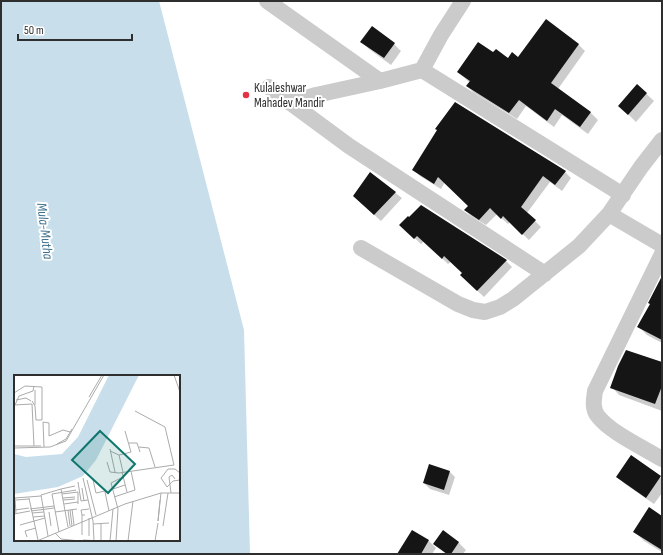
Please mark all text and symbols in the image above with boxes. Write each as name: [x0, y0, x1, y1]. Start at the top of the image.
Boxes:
scale bar: [18, 16, 132, 42]
text: 50 m: [24, 23, 44, 38]
place label: Kulaleshwar Mahadev Mandir: [254, 80, 325, 111]
marker: Kulaleshwar Mahadev Mandir: [241, 90, 251, 100]
water label: Mula-Mutha: [33, 202, 57, 261]
inset map: [14, 375, 180, 541]

